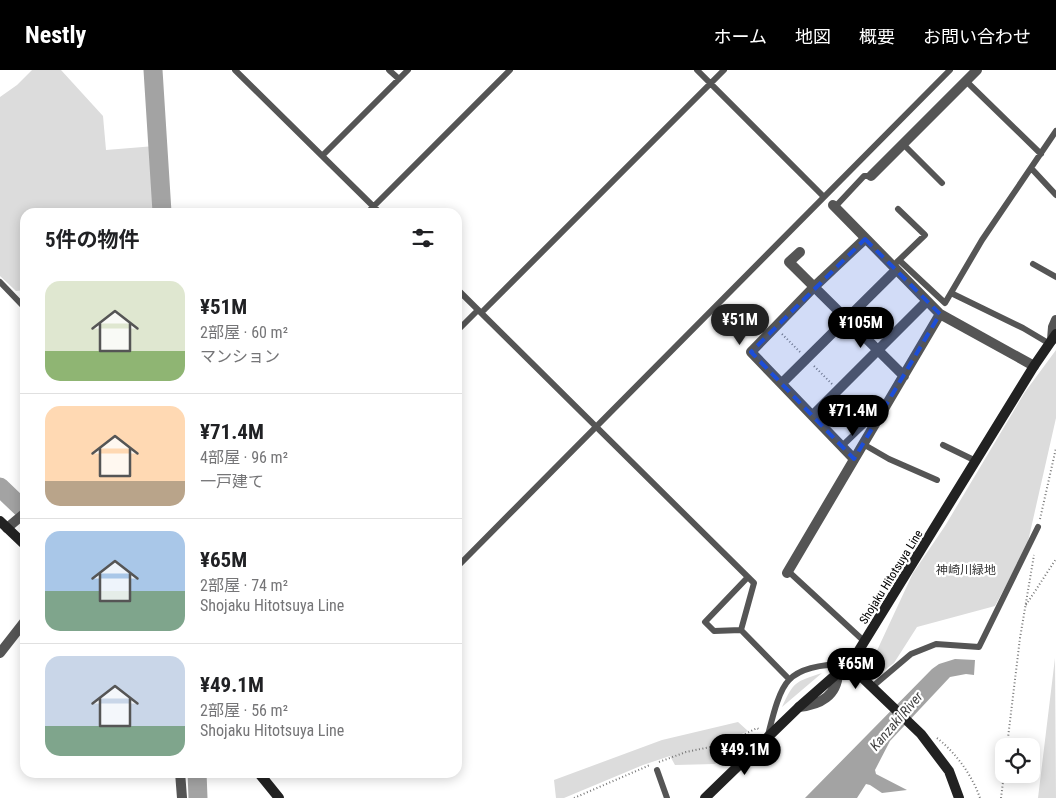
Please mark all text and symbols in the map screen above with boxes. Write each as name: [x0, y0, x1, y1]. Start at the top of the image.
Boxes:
text: Nestly: [25, 21, 86, 49]
text: ホーム: [714, 26, 767, 47]
text: 地図: [795, 26, 831, 47]
text: 概要: [859, 26, 895, 47]
text: お問い合わせ: [923, 26, 1031, 47]
icon: filters: [409, 224, 437, 252]
text: 5件の物件: [45, 228, 140, 252]
text: ¥51M: [200, 295, 247, 319]
icon: home: [85, 301, 145, 361]
pin: ¥51M: [710, 304, 770, 346]
pin: ¥105M: [826, 306, 896, 349]
text: ¥51M: [722, 310, 758, 329]
text: ¥105M: [839, 313, 883, 332]
text: 2部屋 · 60 m²: [200, 323, 288, 342]
text: マンション: [200, 347, 280, 366]
pin: ¥71.4M: [812, 394, 894, 437]
text: ¥71.4M: [829, 401, 877, 420]
text: ¥71.4M: [200, 420, 264, 444]
icon: home: [85, 426, 145, 486]
text: 4部屋 · 96 m²: [200, 448, 288, 467]
text: 一戸建て: [200, 472, 264, 491]
street label: Shojaku Hitotsuya Line: [856, 527, 926, 627]
text: ¥65M: [200, 548, 247, 572]
icon: home: [85, 551, 145, 611]
park label: 神崎川緑地: [936, 563, 996, 577]
text: 2部屋 · 74 m²: [200, 576, 288, 595]
text: Shojaku Hitotsuya Line: [200, 596, 344, 615]
pin: ¥65M: [826, 648, 886, 690]
text: ¥65M: [838, 654, 874, 673]
text: ¥49.1M: [200, 673, 264, 697]
icon: home: [85, 676, 145, 736]
water label: Kanzaki River: [866, 688, 926, 753]
text: 2部屋 · 56 m²: [200, 701, 288, 720]
text: Shojaku Hitotsuya Line: [200, 721, 344, 740]
pin: ¥49.1M: [704, 734, 786, 776]
map controls: [995, 738, 1040, 783]
button: locate: [995, 738, 1040, 783]
text: ¥49.1M: [721, 740, 769, 759]

